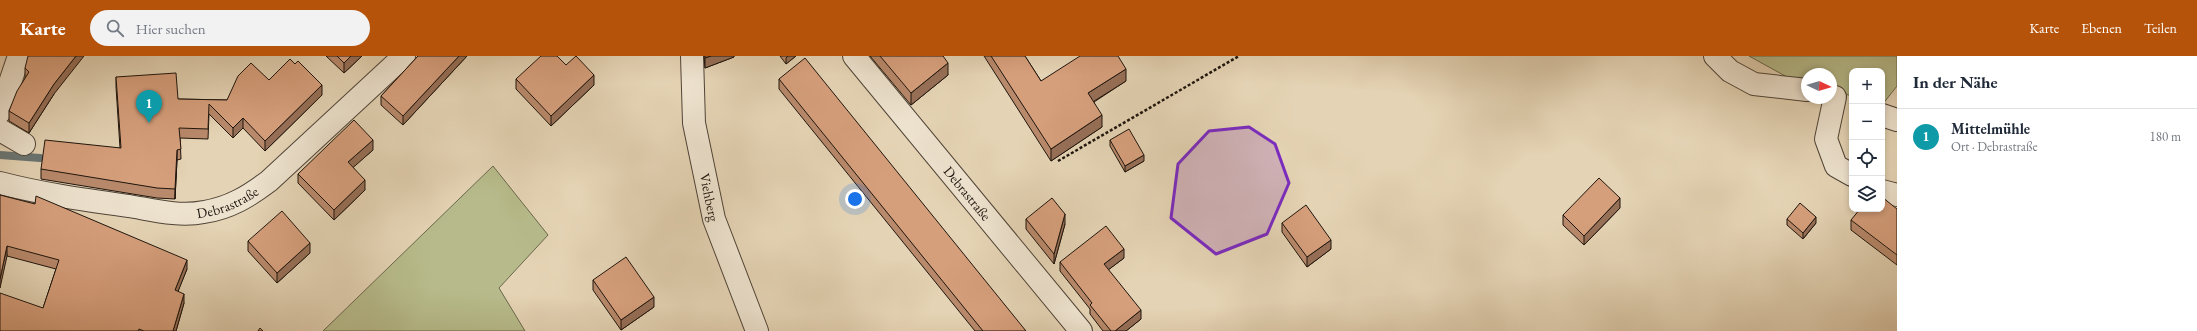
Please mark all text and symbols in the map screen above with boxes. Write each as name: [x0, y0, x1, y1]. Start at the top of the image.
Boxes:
search box: [90, 10, 370, 46]
text: Karte: [20, 16, 66, 41]
icon: search: [104, 17, 126, 39]
text: Hier suchen: [136, 19, 206, 38]
text: Karte: [2030, 19, 2059, 37]
text: Ebenen: [2081, 19, 2122, 37]
text: Teilen: [2144, 19, 2177, 37]
north arrow: [1801, 68, 1837, 104]
map controls: [1849, 68, 1885, 212]
button: +: [1849, 68, 1885, 104]
text: In der Nähe: [1913, 71, 1998, 93]
pin: 1: [136, 90, 162, 123]
button: −: [1849, 104, 1885, 140]
text: Mittelmühle: [1951, 119, 2030, 138]
text: 1: [1923, 128, 1929, 145]
text: 180 m: [2150, 128, 2181, 145]
text: Ort · Debrastraße: [1951, 138, 2038, 155]
button: locate: [1849, 140, 1885, 176]
street label: Debrastraße: [940, 162, 995, 225]
street label: Viehberg: [696, 172, 723, 224]
button: layers: [1849, 176, 1885, 212]
street label: Debrastraße: [195, 182, 262, 222]
your location: [845, 189, 865, 209]

